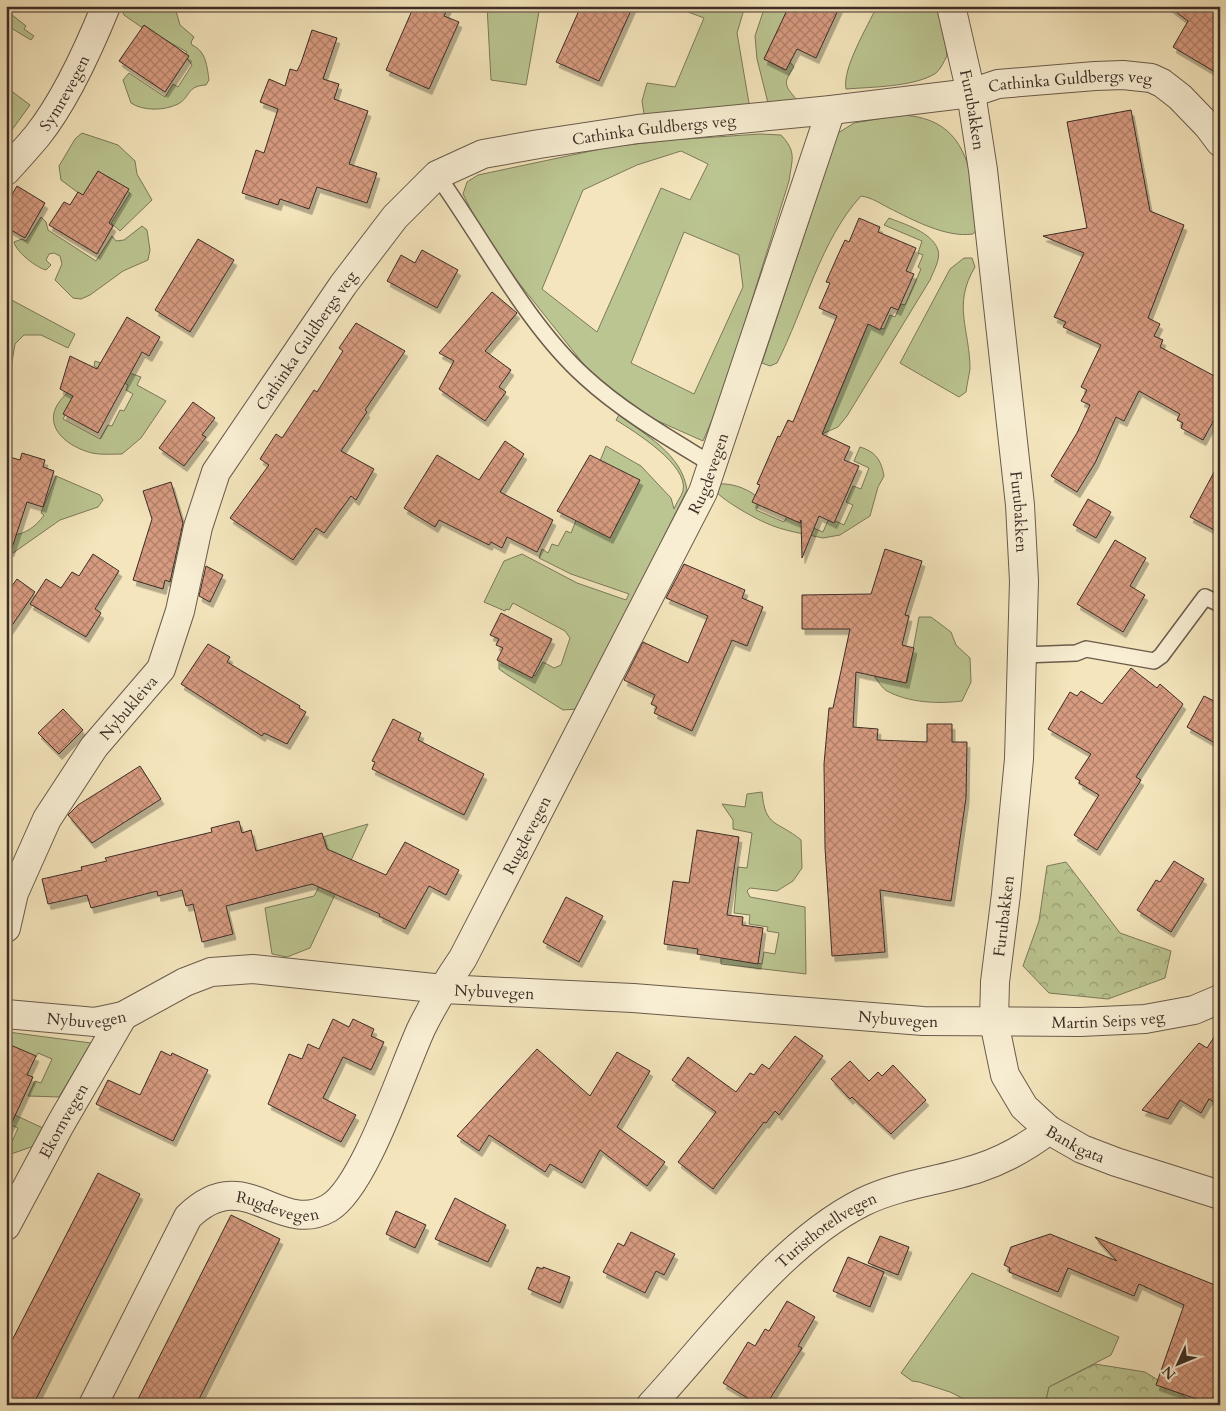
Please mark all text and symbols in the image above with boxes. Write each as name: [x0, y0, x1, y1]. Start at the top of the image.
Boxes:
street label: Symrevegen: [35, 52, 95, 136]
street label: Cathinka Guldbergs veg: [985, 65, 1154, 99]
street label: Furubakken: [954, 67, 990, 152]
street label: Cathinka Guldbergs veg: [571, 109, 737, 151]
street label: Cathinka Guldbergs veg: [251, 266, 362, 415]
street label: Rugdevegen: [683, 430, 734, 518]
street label: Furubakken: [1004, 470, 1032, 553]
street label: Nybukleiva: [95, 671, 163, 745]
street label: Rugdevegen: [498, 792, 557, 878]
street label: Furubakken: [988, 874, 1020, 958]
street label: Nybuvegen: [454, 980, 535, 1005]
street label: Nybuvegen: [46, 1006, 129, 1034]
street label: Nybuvegen: [857, 1006, 938, 1033]
street label: Martin Seips veg: [1052, 1006, 1167, 1034]
street label: Ekornvegen: [34, 1079, 94, 1162]
street label: Bankgata: [1042, 1120, 1108, 1169]
street label: Rugdevegen: [234, 1186, 321, 1227]
street label: Turisthotellvegen: [771, 1187, 880, 1274]
north arrow: [1154, 1338, 1204, 1388]
text: N: [1158, 1362, 1180, 1384]

